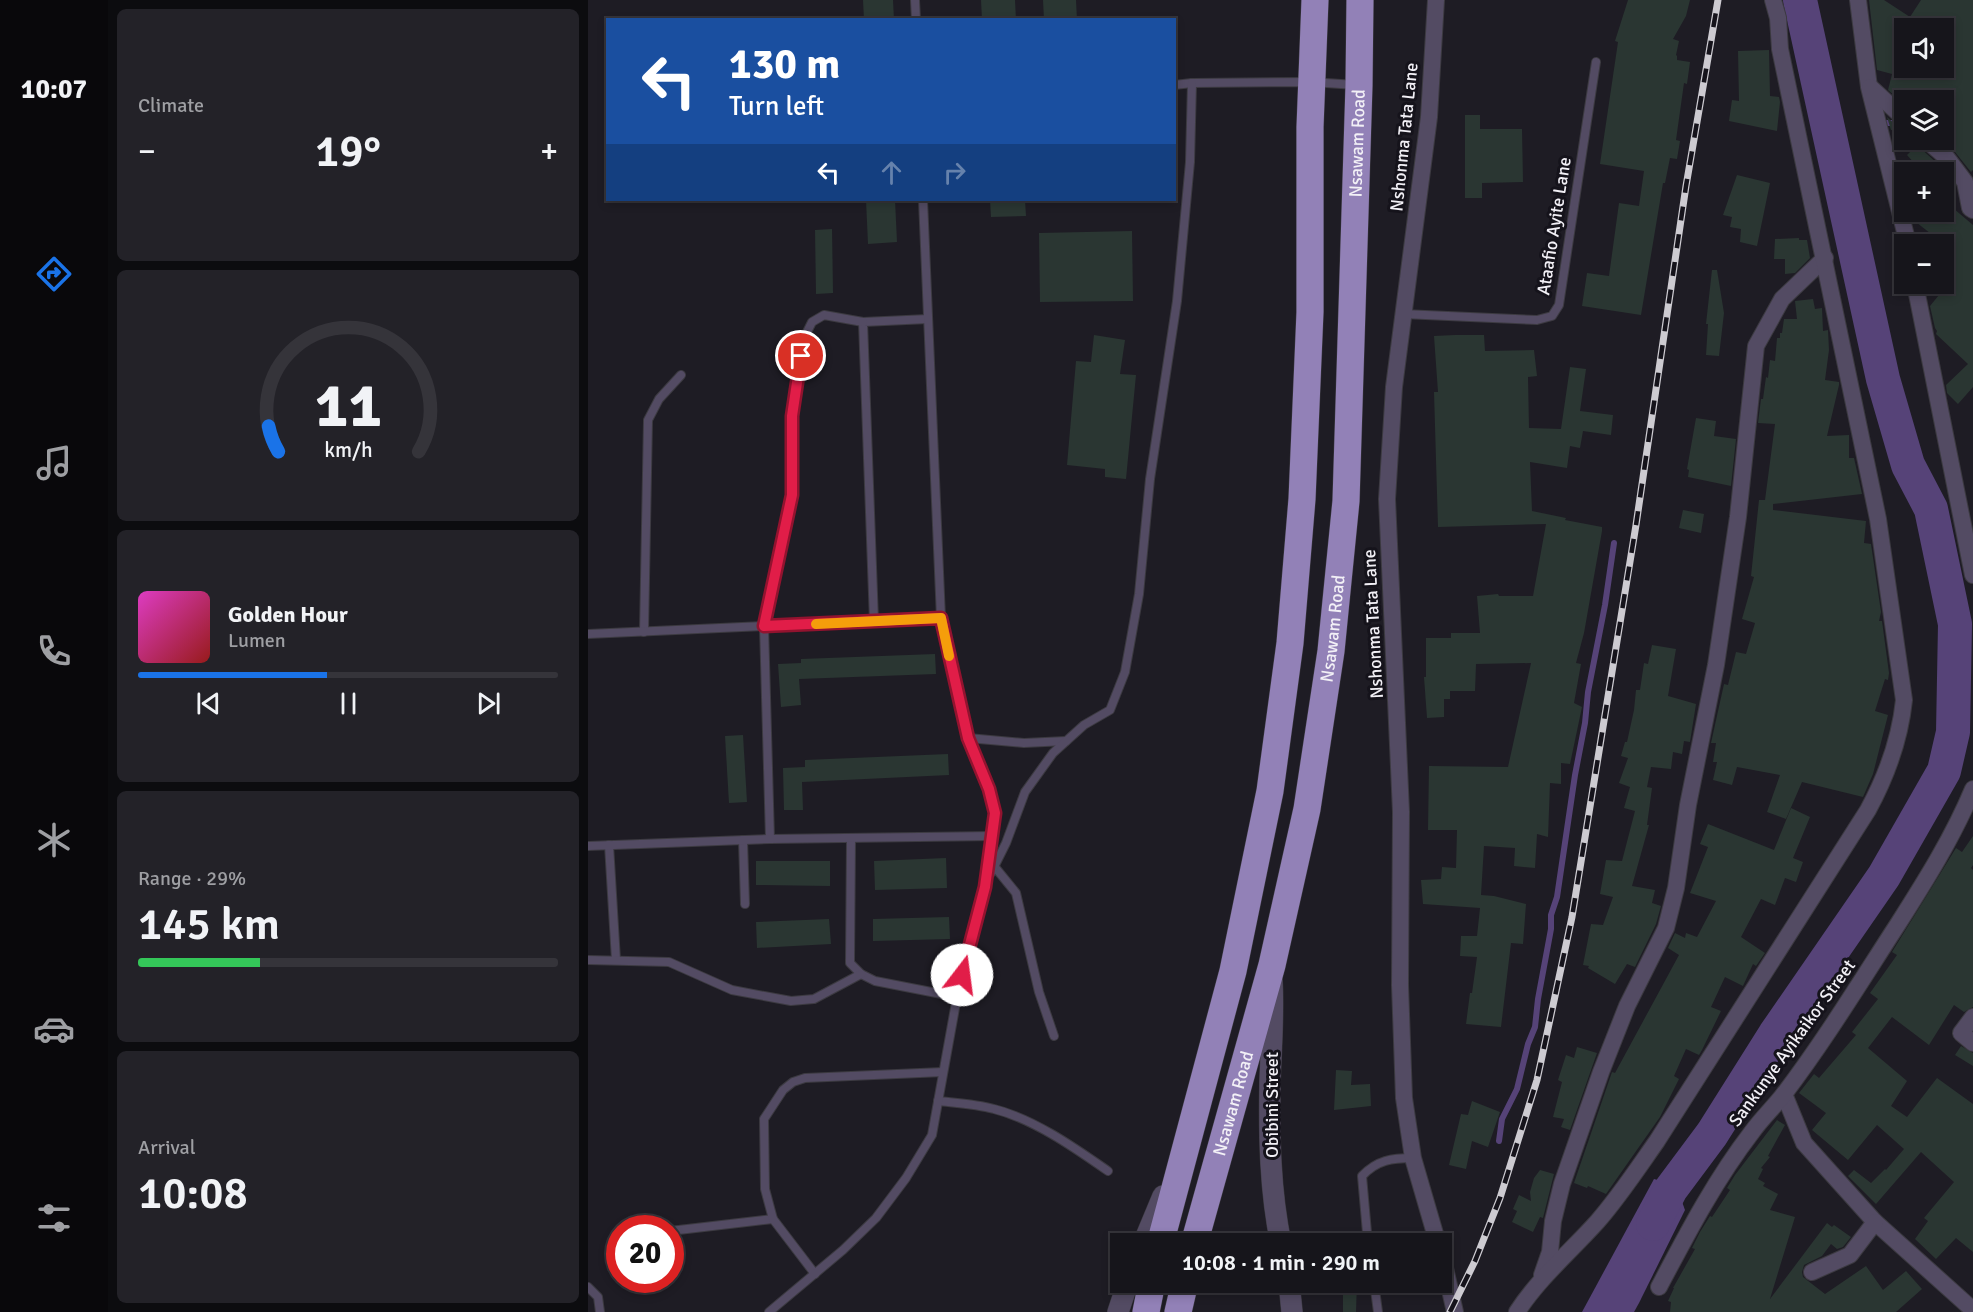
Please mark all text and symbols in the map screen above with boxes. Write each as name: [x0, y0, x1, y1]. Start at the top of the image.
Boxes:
map controls: [1894, 18, 1954, 294]
button: sound: [1894, 18, 1954, 78]
text: 130 m: [729, 39, 840, 90]
icon: left: [630, 42, 708, 120]
street label: Nshonma Tata Lane: [1385, 61, 1423, 213]
text: 10:07: [21, 73, 87, 106]
street label: Nsawam Road: [1344, 89, 1370, 198]
text: Turn left: [729, 90, 824, 123]
button: layers: [1894, 90, 1954, 150]
text: Climate: [138, 93, 204, 118]
text: 19°: [315, 124, 381, 179]
text: −: [138, 131, 156, 172]
text: +: [540, 131, 558, 172]
street label: Ataafio Ayite Lane: [1532, 155, 1576, 297]
icon: left: [812, 156, 845, 189]
icon: ahead: [875, 156, 908, 189]
icon: right: [938, 156, 971, 189]
button: +: [1894, 162, 1954, 222]
button: −: [1894, 234, 1954, 294]
icon: directions: [33, 253, 75, 295]
pin: [775, 330, 826, 381]
icon: arrive: [784, 339, 817, 372]
text: 11: [314, 368, 382, 445]
text: km/h: [324, 438, 372, 464]
icon: music: [33, 442, 75, 484]
street label: Nshonma Tata Lane: [1358, 549, 1388, 699]
street label: Nsawam Road: [1315, 574, 1350, 684]
text: Golden Hour: [228, 601, 348, 628]
text: Lumen: [228, 628, 286, 653]
icon: phone: [33, 630, 75, 672]
icon: previous: [192, 687, 225, 720]
icon: pause: [332, 687, 365, 720]
icon: next: [472, 687, 505, 720]
icon: climate: [33, 819, 75, 861]
text: Range · 29%: [138, 866, 246, 891]
text: 145 km: [138, 897, 280, 952]
position arrow: [930, 943, 994, 1007]
street label: Sankunye Ayikaikor Street: [1724, 955, 1860, 1131]
icon: car: [33, 1008, 75, 1050]
street label: Nsawam Road: [1208, 1048, 1258, 1158]
street label: Obibini Street: [1261, 1052, 1283, 1158]
text: Arrival: [138, 1135, 196, 1160]
text: 10:08: [138, 1166, 248, 1221]
icon: filters: [33, 1197, 75, 1239]
speed limit sign: 20: [606, 1215, 684, 1293]
text: 10:08 · 1 min · 290 m: [1182, 1249, 1380, 1276]

